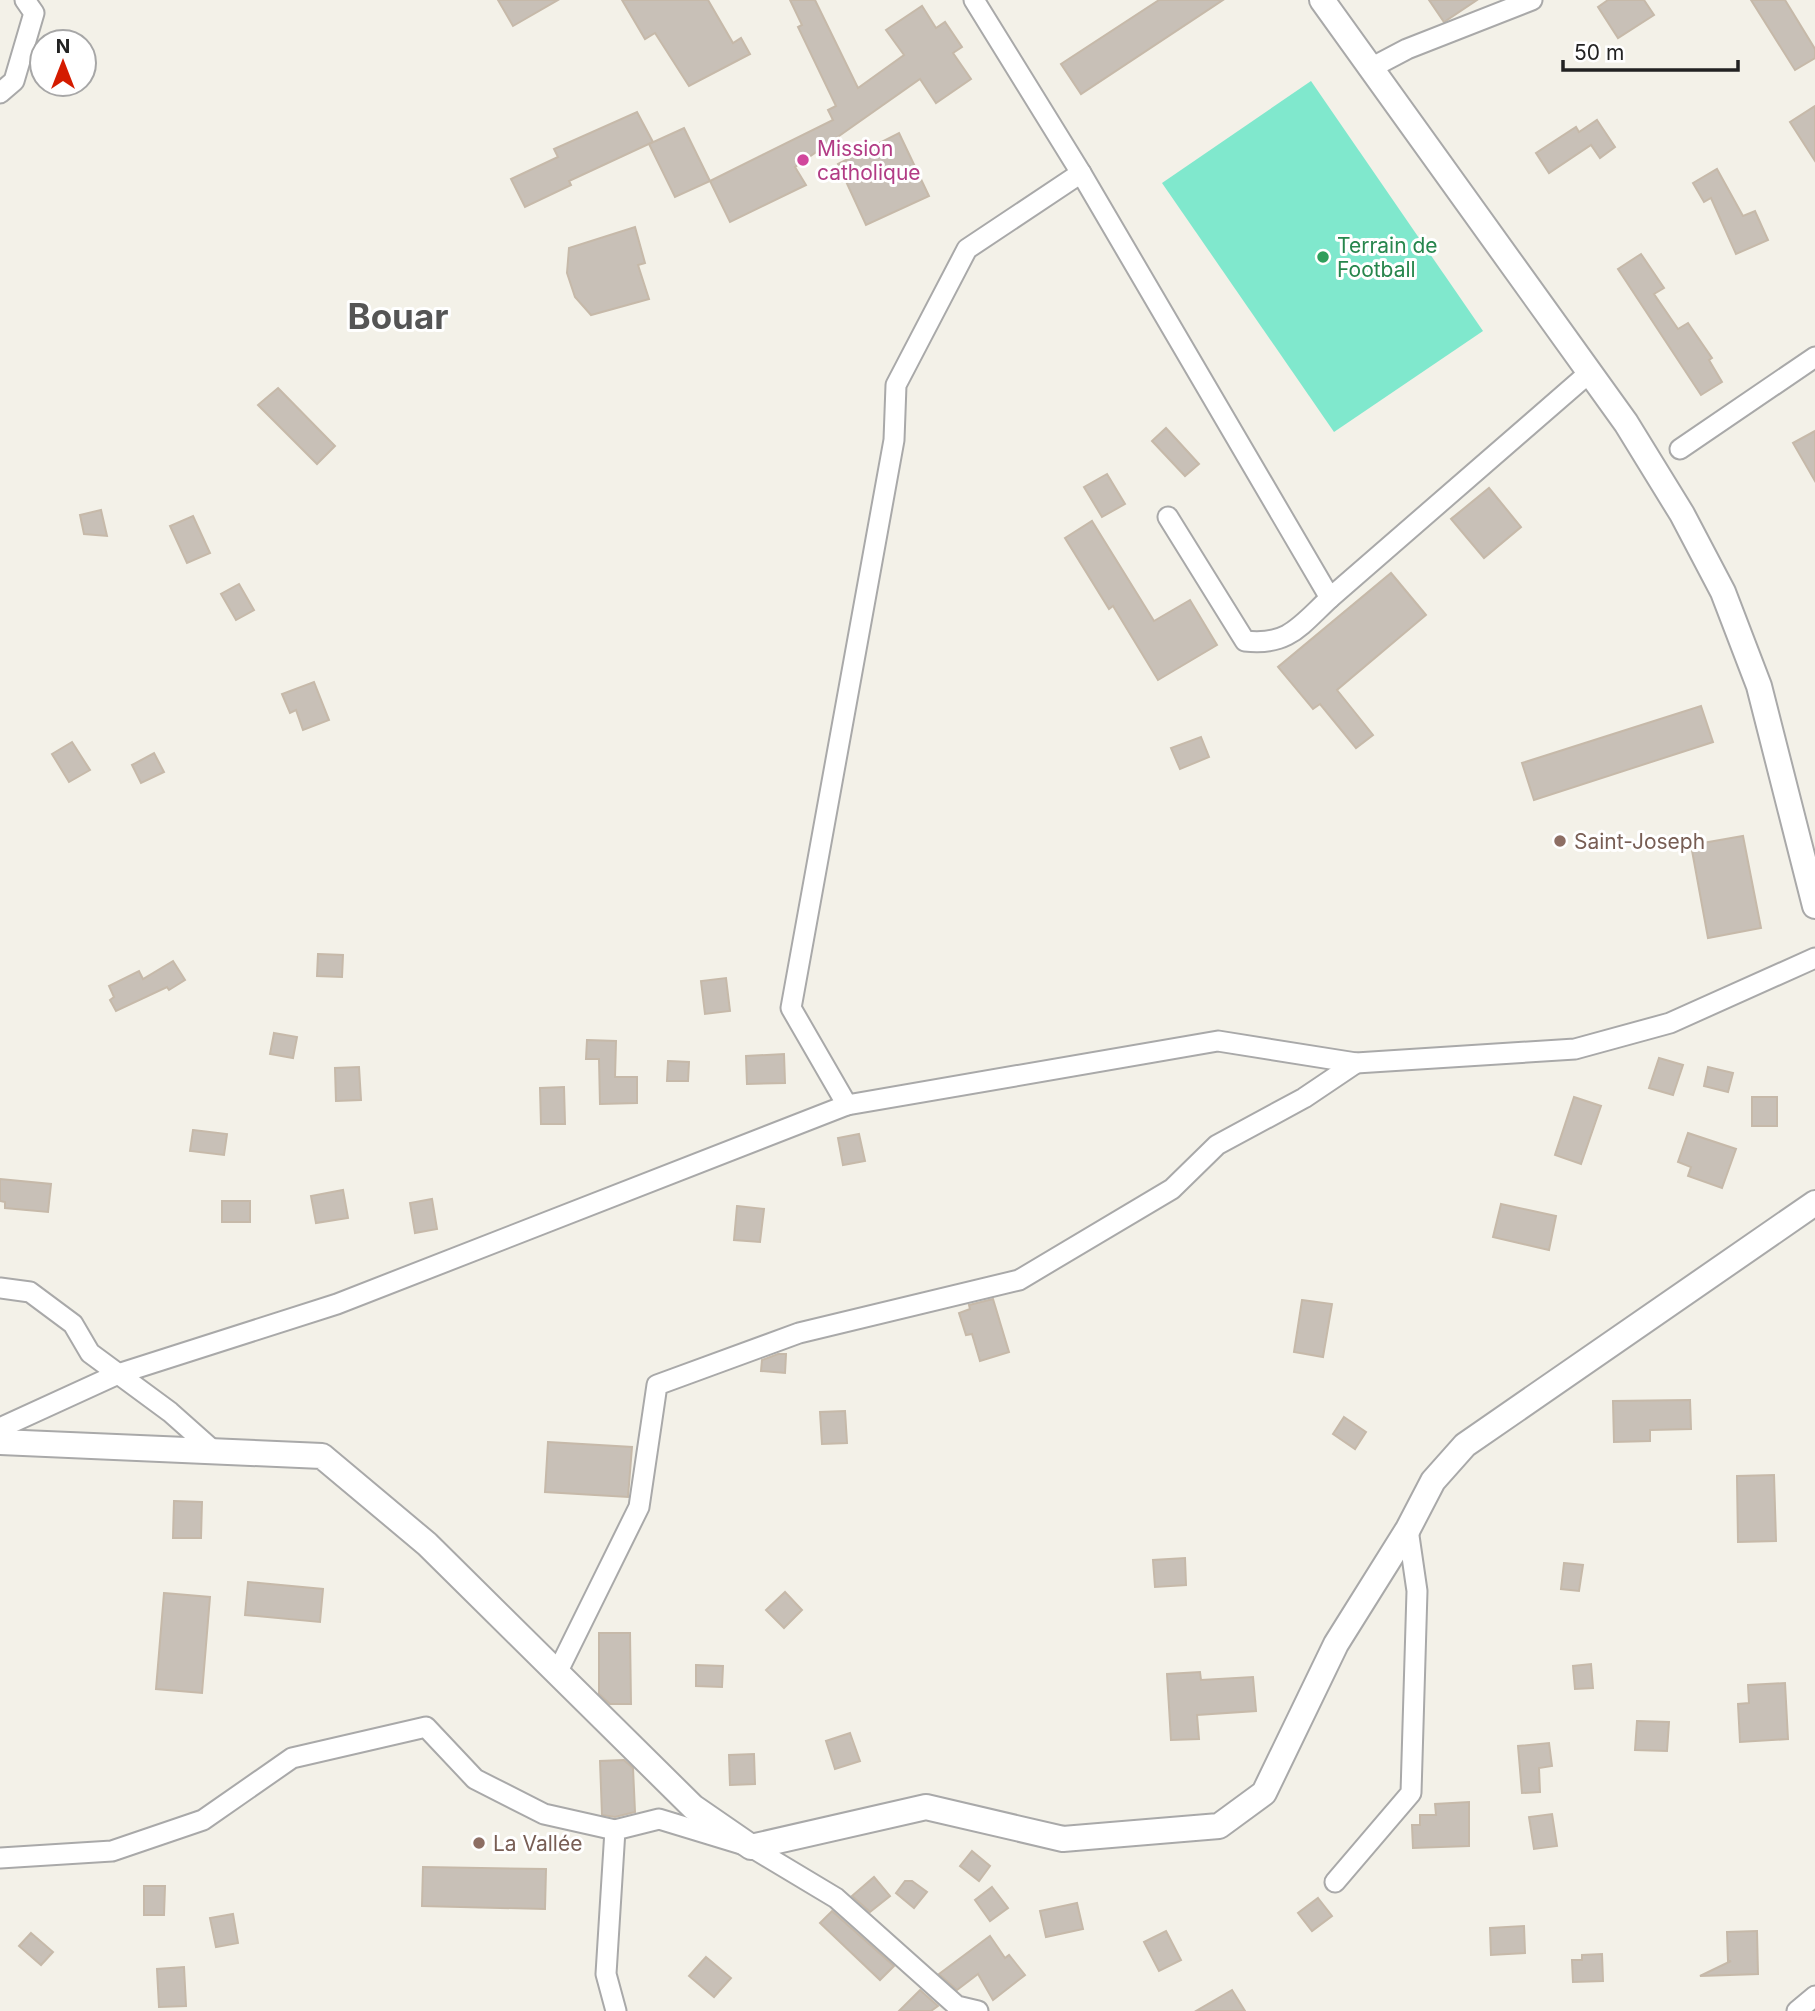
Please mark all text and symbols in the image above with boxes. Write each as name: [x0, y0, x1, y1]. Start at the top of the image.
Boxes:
north arrow: [28, 28, 98, 98]
scale bar: [1563, 28, 1738, 72]
text: N: [56, 35, 70, 58]
text: 50 m: [1574, 40, 1624, 65]
place label: Mission catholique: [817, 136, 921, 185]
marker: Mission catholique: [795, 152, 811, 168]
place label: Terrain de Football: [1337, 233, 1438, 282]
marker: Terrain de Football: [1315, 249, 1331, 265]
district label: Bouar: [348, 295, 448, 337]
place label: Saint-Joseph: [1574, 829, 1705, 854]
marker: Saint-Joseph: [1552, 833, 1568, 849]
place label: La Vallée: [493, 1831, 582, 1856]
marker: La Vallée: [471, 1835, 487, 1851]

